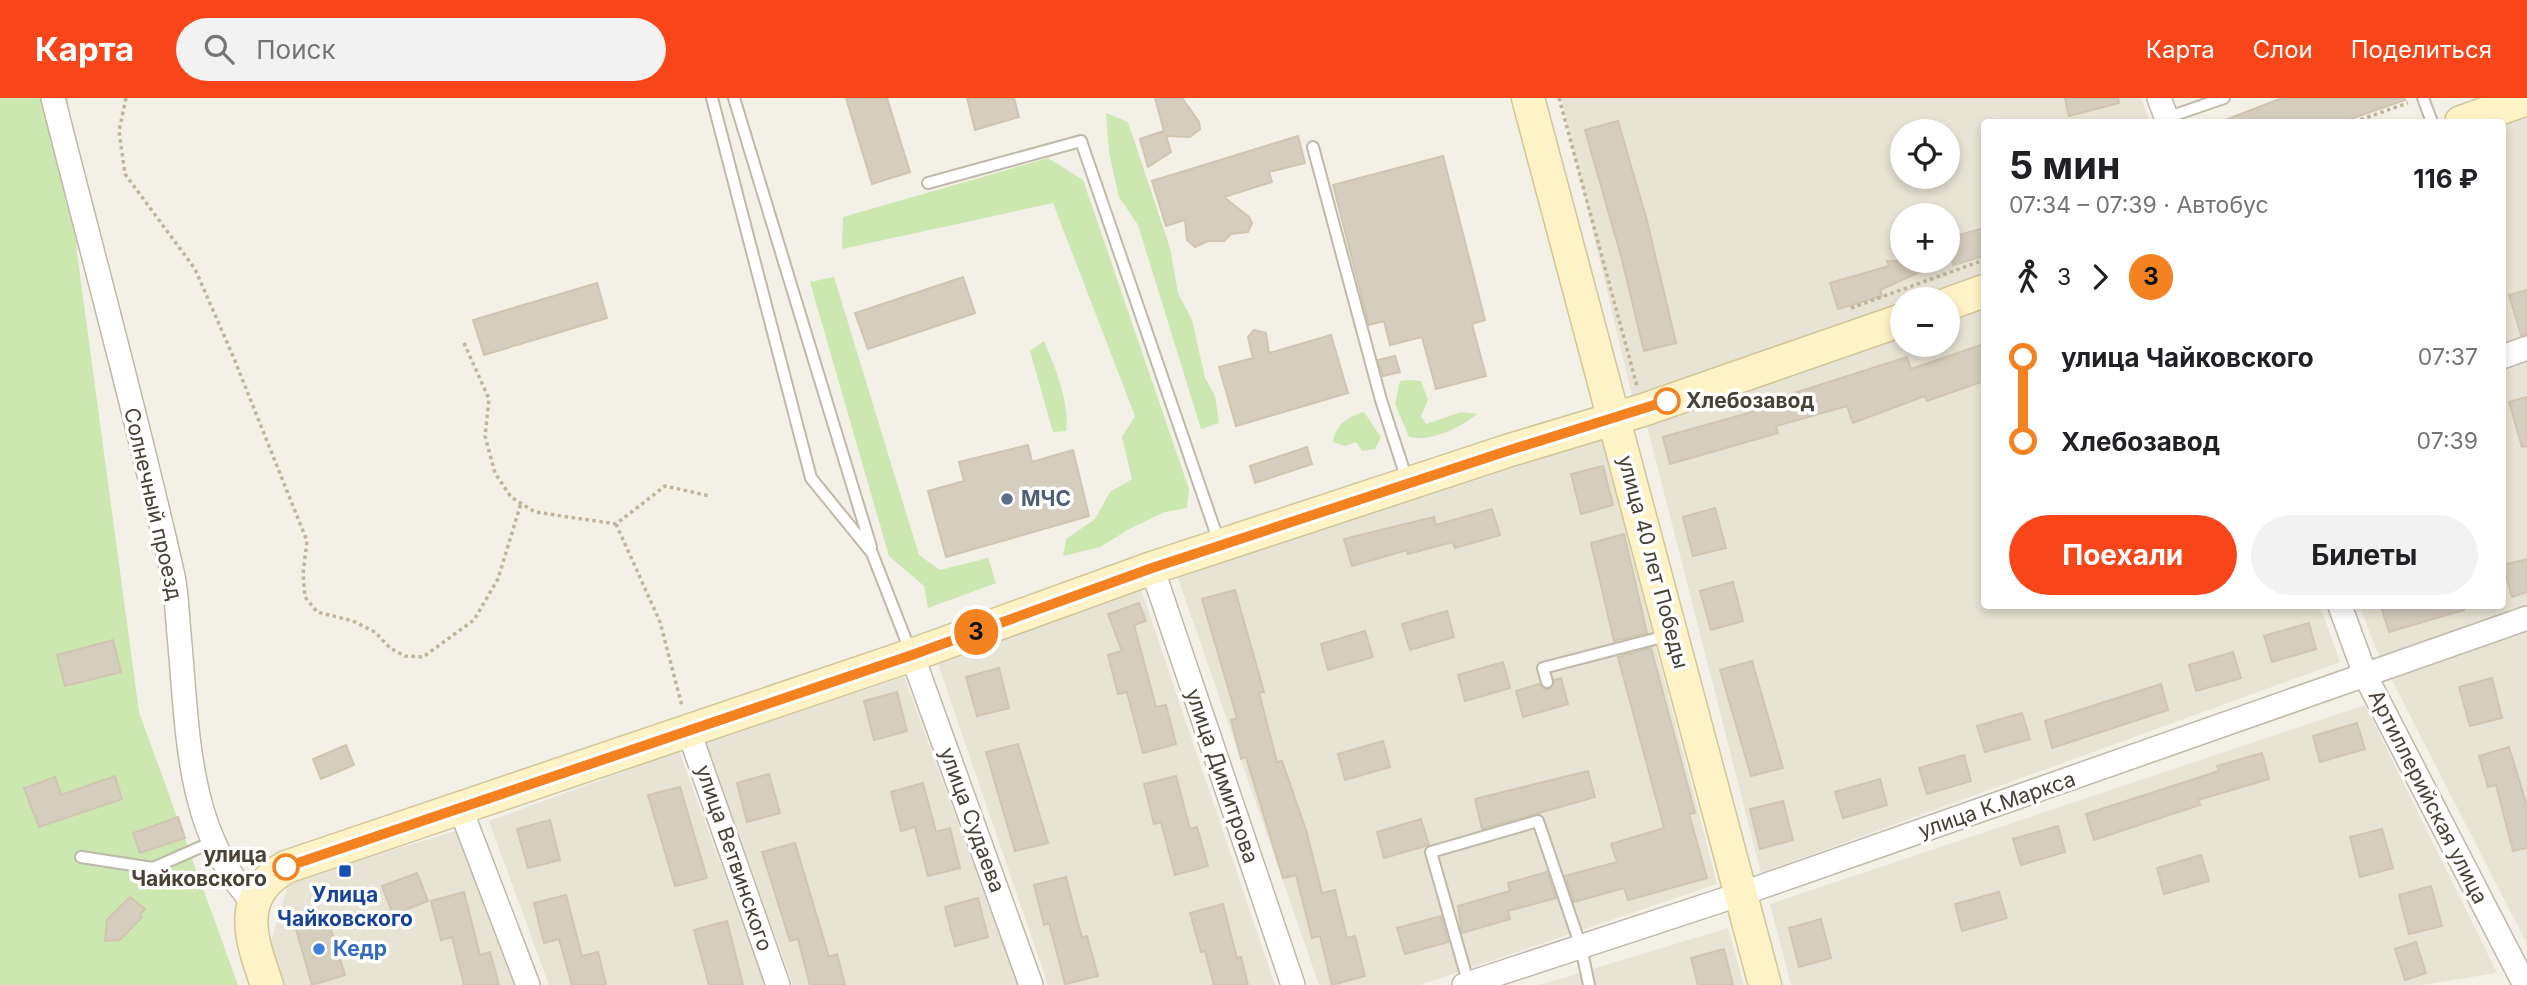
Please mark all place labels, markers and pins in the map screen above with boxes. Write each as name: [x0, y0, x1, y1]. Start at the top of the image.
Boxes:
marker: Хлебозавод: [1654, 388, 1680, 414]
place label: Хлебозавод: [1686, 388, 1815, 413]
place label: МЧС: [1021, 486, 1071, 511]
marker: МЧС: [999, 491, 1015, 507]
place label: улица Чайковского: [131, 842, 267, 891]
marker: улица Чайковского: [273, 854, 299, 880]
marker: Улица Чайковского: [337, 863, 353, 879]
place label: Улица Чайковского: [277, 882, 413, 931]
place label: Кедр: [333, 936, 387, 961]
marker: Кедр: [311, 941, 327, 957]

